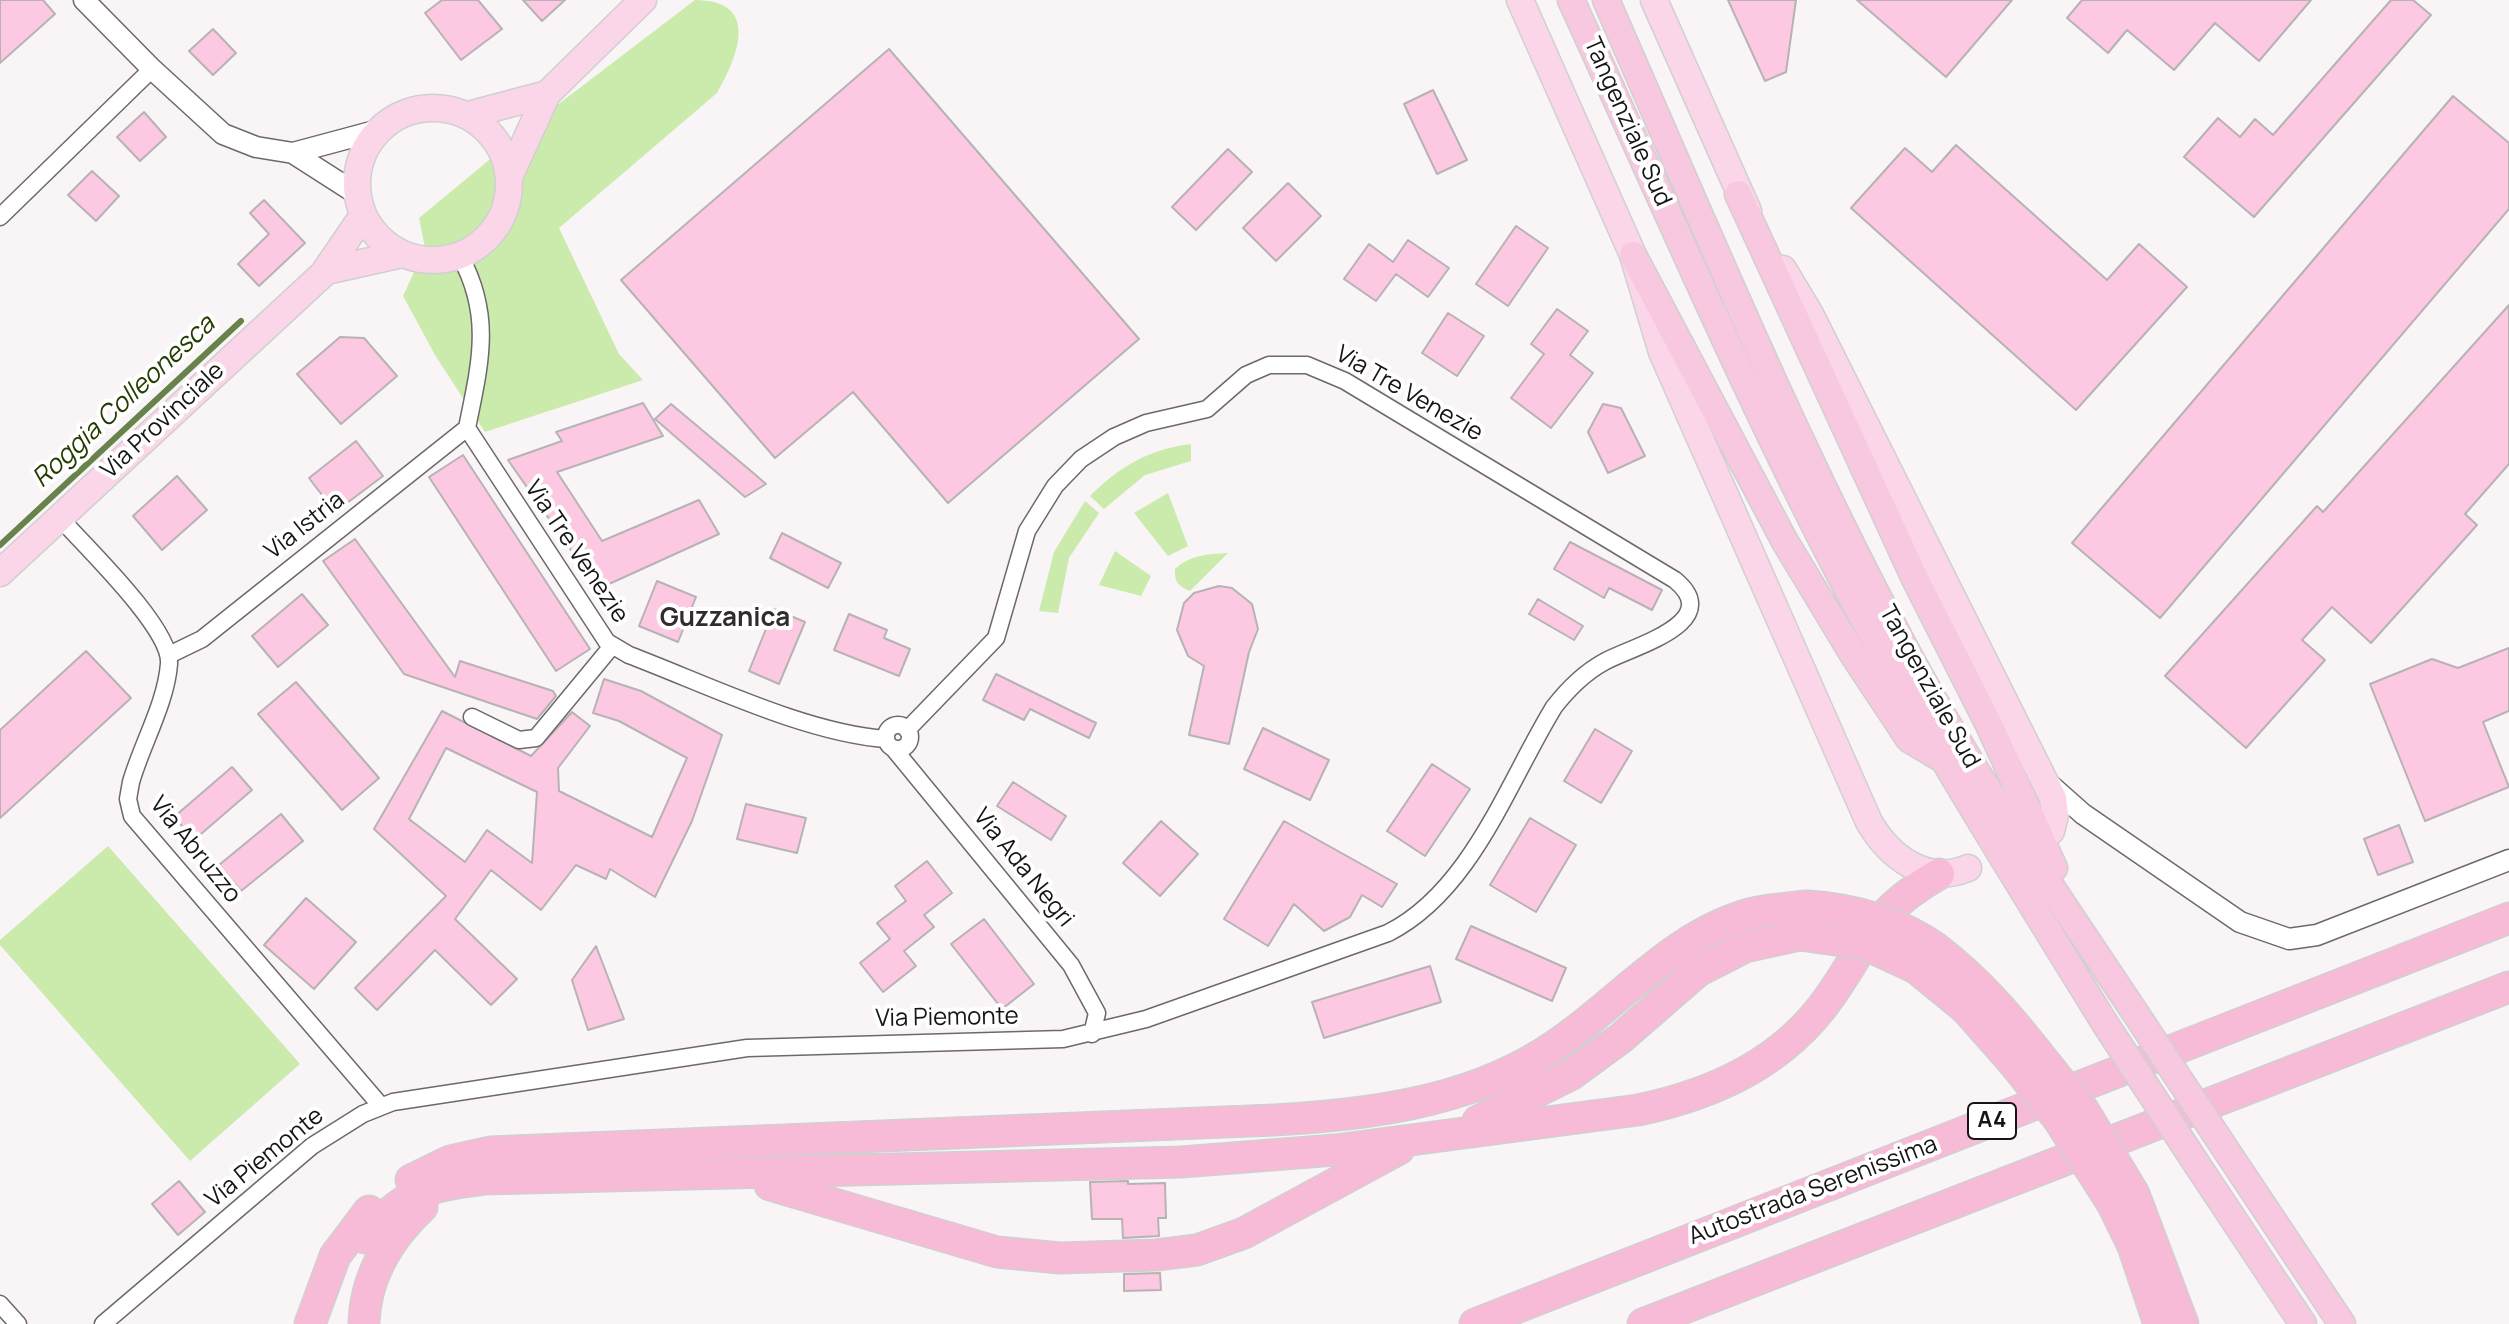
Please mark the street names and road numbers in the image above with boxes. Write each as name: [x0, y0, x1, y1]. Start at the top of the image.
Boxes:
street label: Tangenziale Sud: [1577, 33, 1677, 211]
street label: Via Tre Venezie: [1330, 340, 1488, 448]
street label: Via Provinciale: [95, 357, 231, 485]
street label: Via Tre Venezie: [518, 475, 634, 629]
street label: Via Istria: [259, 486, 351, 566]
street label: Tangenziale Sud: [1872, 601, 1986, 773]
street label: Via Abruzzo: [143, 791, 247, 909]
street label: Via Ada Negri: [966, 803, 1080, 933]
street label: Via Piemonte: [875, 1002, 1019, 1034]
street label: Via Piemonte: [200, 1102, 330, 1214]
road number: A4: [1968, 1103, 2016, 1139]
street label: Autostrada Serenissima: [1685, 1130, 1941, 1252]

